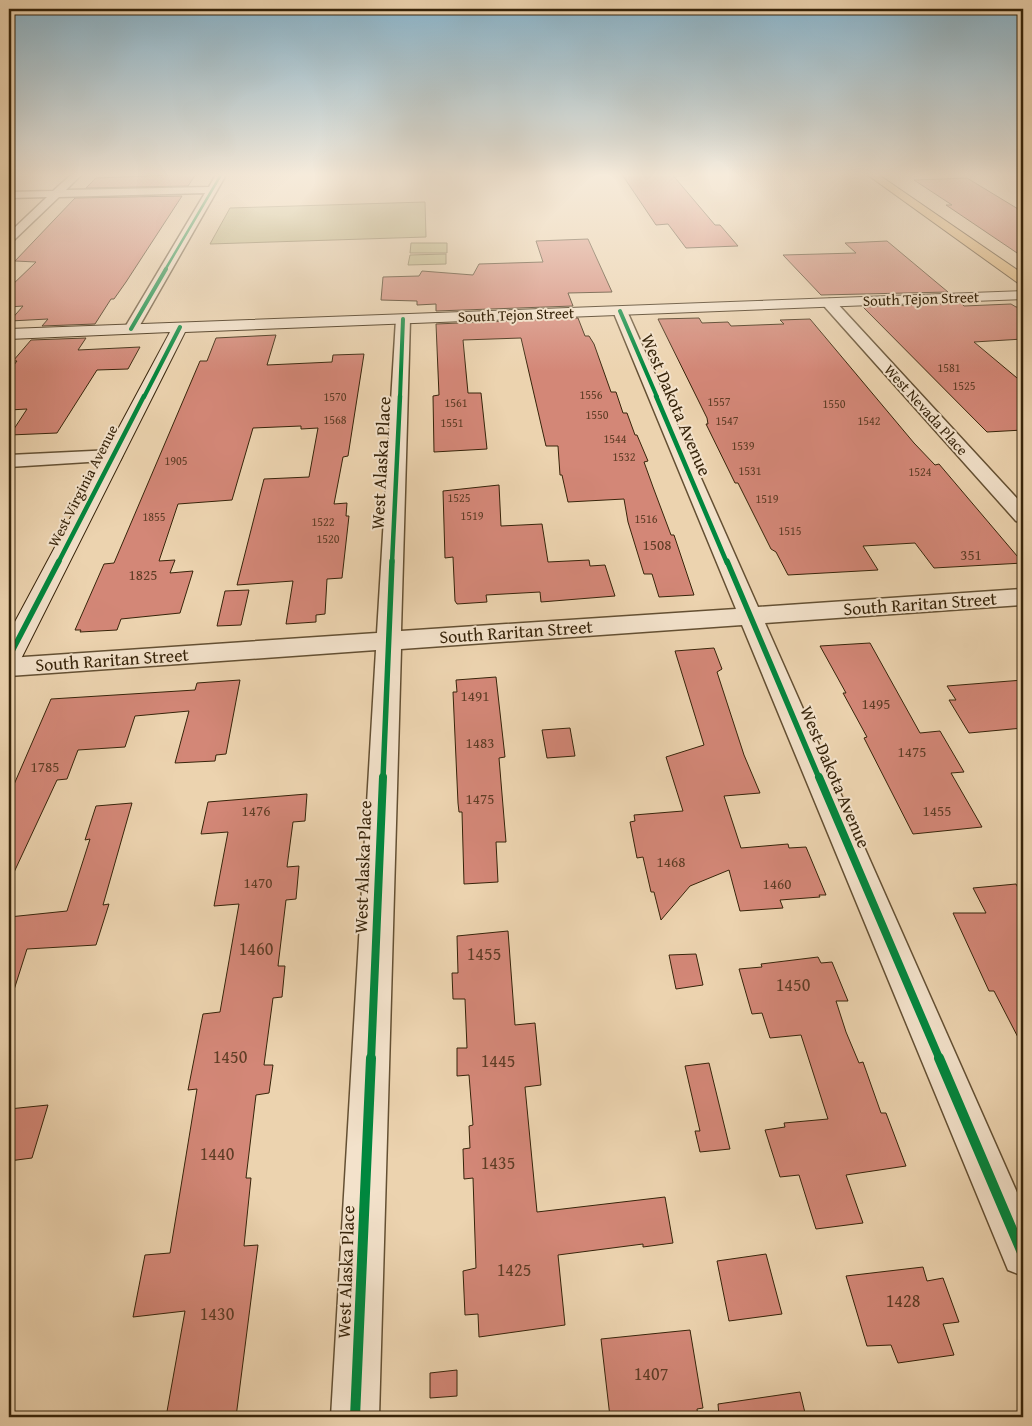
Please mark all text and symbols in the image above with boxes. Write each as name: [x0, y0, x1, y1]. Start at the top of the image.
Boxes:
street label: South Tejon Street: [862, 286, 980, 311]
street label: South Tejon Street: [457, 302, 575, 327]
street label: West Dakota Avenue: [634, 330, 719, 480]
street label: West Nevada Place: [880, 359, 973, 460]
house number: 1581: [937, 359, 961, 376]
house number: 1525: [952, 377, 976, 394]
house number: 1556: [579, 386, 603, 403]
house number: 1570: [323, 388, 347, 405]
house number: 1557: [707, 393, 731, 410]
house number: 1561: [444, 394, 468, 411]
house number: 1550: [822, 395, 846, 412]
street label: West Alaska Place: [364, 396, 397, 530]
house number: 1550: [585, 406, 609, 423]
house number: 1568: [323, 411, 347, 428]
house number: 1547: [715, 412, 739, 429]
house number: 1542: [857, 412, 881, 429]
house number: 1551: [440, 414, 464, 431]
street label: West Virginia Avenue: [43, 421, 123, 551]
house number: 1544: [603, 430, 627, 447]
house number: 1539: [731, 437, 755, 454]
house number: 1532: [612, 448, 636, 465]
house number: 1905: [164, 452, 188, 469]
house number: 1531: [738, 462, 762, 479]
house number: 1524: [908, 463, 932, 480]
house number: 1525: [447, 489, 471, 506]
house number: 1519: [755, 490, 779, 507]
house number: 1519: [460, 507, 484, 524]
house number: 1855: [142, 508, 166, 525]
house number: 1516: [634, 510, 658, 527]
house number: 1522: [311, 513, 335, 530]
house number: 1515: [778, 522, 802, 539]
house number: 1520: [316, 530, 340, 547]
house number: 1508: [643, 534, 671, 555]
house number: 351: [960, 544, 982, 565]
house number: 1825: [129, 564, 157, 585]
street label: South Raritan Street: [842, 585, 998, 622]
street label: South Raritan Street: [438, 613, 594, 650]
street label: South Raritan Street: [34, 641, 190, 678]
house number: 1491: [461, 685, 489, 706]
house number: 1495: [862, 693, 890, 714]
street label: West Dakota Avenue: [793, 702, 878, 852]
house number: 1483: [466, 732, 494, 753]
house number: 1475: [898, 741, 926, 762]
house number: 1785: [31, 756, 59, 777]
house number: 1475: [466, 788, 494, 809]
house number: 1476: [242, 800, 270, 821]
street label: West Alaska Place: [347, 800, 378, 934]
house number: 1455: [923, 800, 951, 821]
house number: 1468: [657, 851, 685, 872]
house number: 1470: [244, 872, 272, 893]
house number: 1460: [763, 873, 791, 894]
house number: 1460: [239, 935, 274, 962]
house number: 1455: [467, 940, 501, 967]
house number: 1450: [776, 971, 811, 998]
house number: 1450: [213, 1043, 248, 1070]
house number: 1445: [481, 1047, 515, 1074]
house number: 1440: [200, 1140, 235, 1167]
house number: 1435: [481, 1149, 515, 1176]
street label: West Alaska Place: [330, 1205, 361, 1339]
house number: 1425: [497, 1256, 531, 1283]
house number: 1428: [886, 1287, 920, 1314]
house number: 1430: [200, 1300, 235, 1327]
house number: 1407: [634, 1360, 668, 1387]

